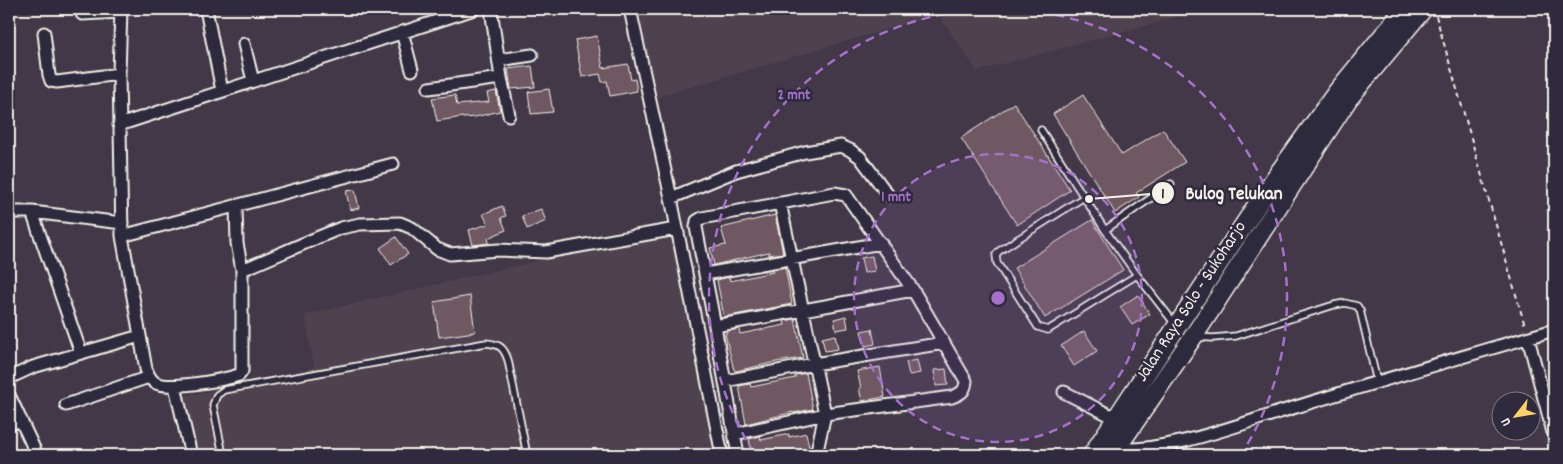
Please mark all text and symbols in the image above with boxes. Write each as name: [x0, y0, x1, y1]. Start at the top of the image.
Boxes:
text: 2 mnt: [778, 85, 811, 107]
callout: Bulog Telukan: [1150, 176, 1292, 210]
text: Bulog Telukan: [1186, 182, 1283, 209]
text: 1: [1161, 184, 1165, 206]
text: 1 mnt: [881, 187, 911, 209]
street label: Jalan Raya Solo - Sukoharjo: [1131, 217, 1253, 387]
centre of rings: [989, 289, 1007, 307]
north arrow: [1490, 392, 1540, 442]
text: U: [1496, 413, 1517, 430]

